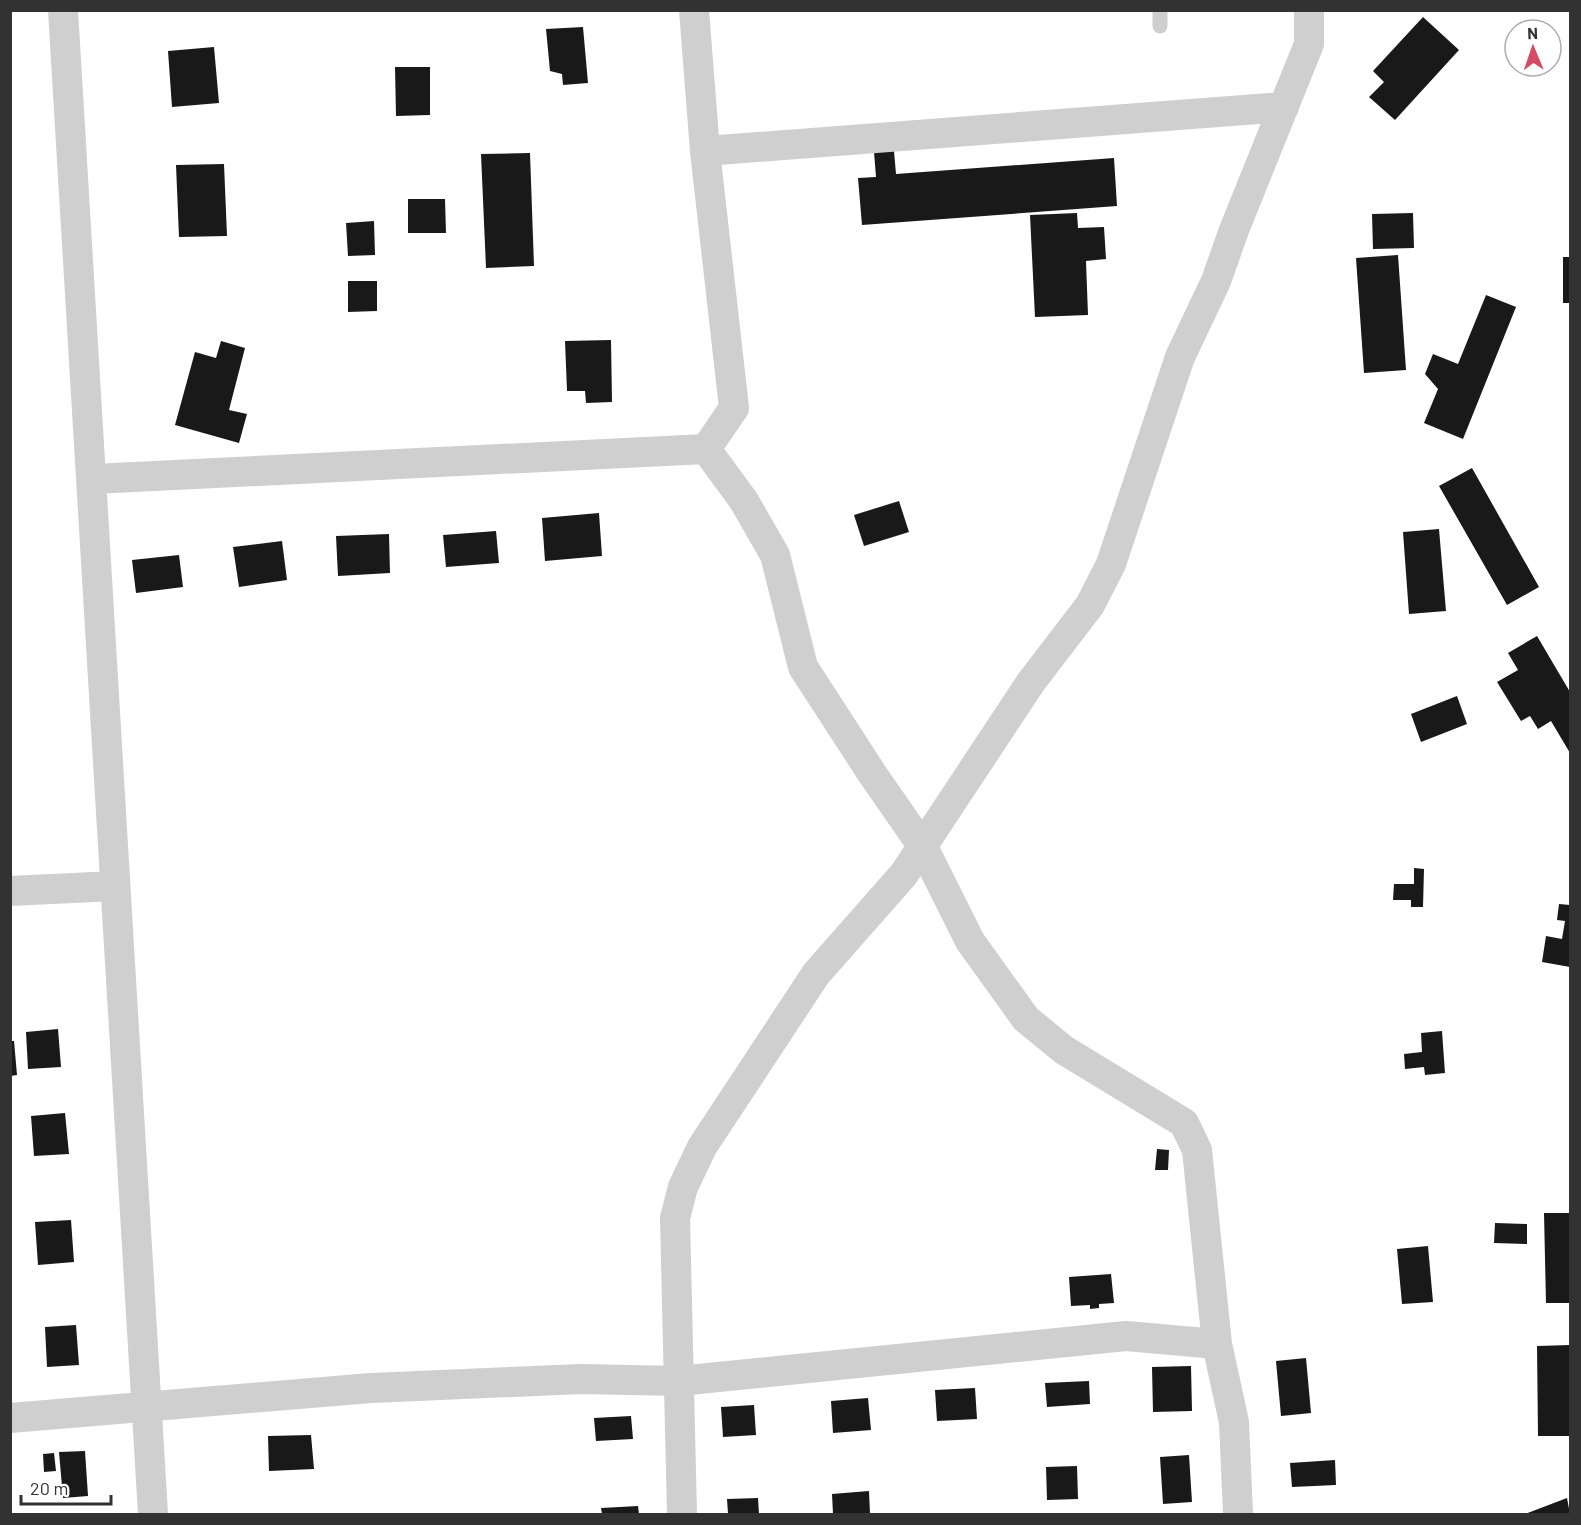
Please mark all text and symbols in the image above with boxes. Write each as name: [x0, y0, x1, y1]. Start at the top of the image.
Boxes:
north arrow: [1503, 18, 1563, 78]
text: N: [1527, 23, 1538, 42]
scale bar: [21, 1468, 111, 1506]
text: 20 m: [30, 1477, 68, 1499]

